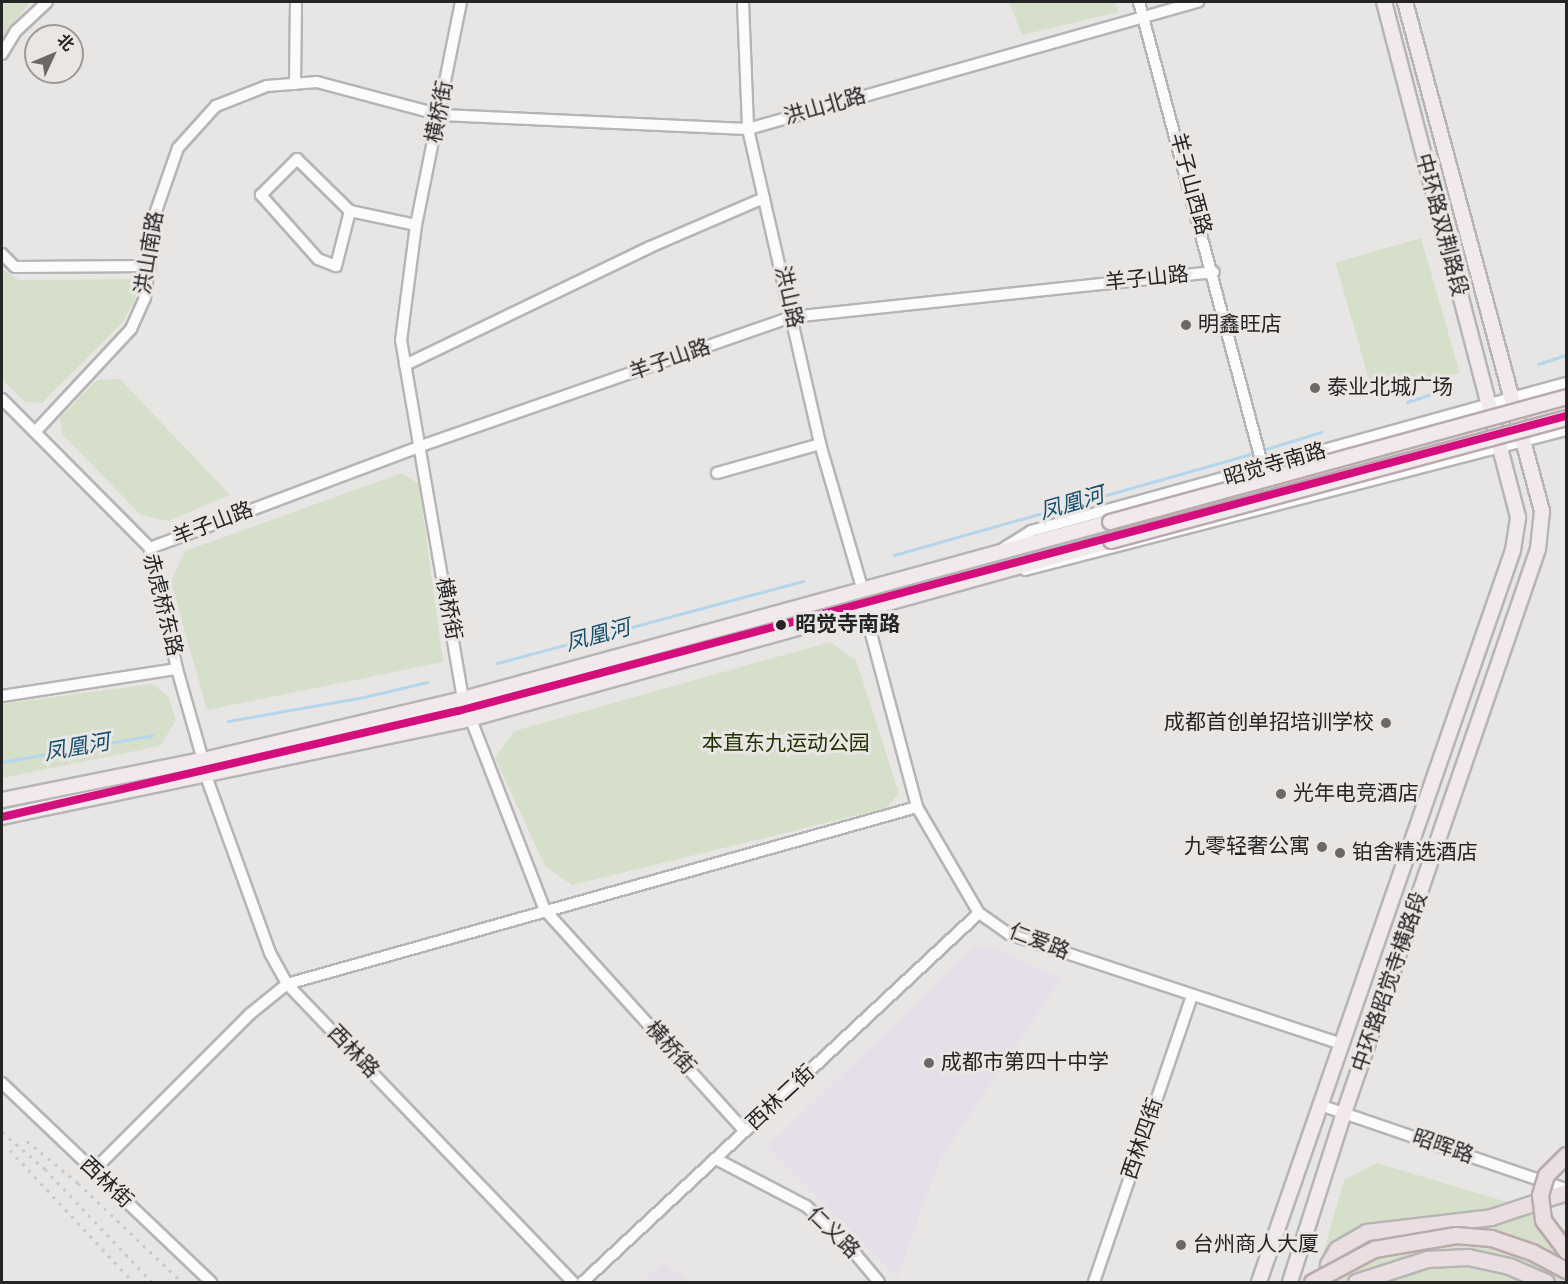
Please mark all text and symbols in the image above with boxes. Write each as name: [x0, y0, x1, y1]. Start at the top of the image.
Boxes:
north arrow: [24, 24, 84, 84]
text: 北: [54, 32, 77, 54]
street label: 横桥街: [422, 79, 458, 145]
street label: 洪山北路: [781, 83, 869, 131]
street label: 羊子山西路: [1164, 130, 1216, 238]
street label: 中环路双荆路段: [1410, 151, 1472, 299]
street label: 洪山南路: [131, 210, 169, 296]
street label: 羊子山路: [1104, 262, 1190, 296]
street label: 洪山路: [769, 263, 807, 331]
place label: 明鑫旺店: [1198, 312, 1282, 338]
marker: 明鑫旺店: [1179, 318, 1193, 332]
street label: 羊子山路: [626, 334, 714, 386]
place label: 泰业北城广场: [1327, 375, 1453, 401]
marker: 泰业北城广场: [1308, 381, 1322, 395]
street label: 昭觉寺南路: [1221, 438, 1329, 492]
water label: 凤凰河: [1037, 482, 1107, 526]
street label: 羊子山路: [169, 497, 257, 551]
street label: 赤虎桥东路: [137, 551, 187, 659]
street label: 横桥街: [430, 576, 466, 642]
place label: 昭觉寺南路: [795, 612, 900, 638]
water label: 凤凰河: [563, 615, 633, 657]
marker: 昭觉寺南路: [772, 616, 790, 634]
place label: 成都首创单招培训学校: [1164, 710, 1374, 736]
marker: 成都首创单招培训学校: [1379, 716, 1393, 730]
water label: 凤凰河: [42, 729, 112, 767]
park label: 本直东九运动公园: [702, 731, 870, 757]
place label: 光年电竞酒店: [1293, 781, 1419, 807]
marker: 光年电竞酒店: [1274, 787, 1288, 801]
place label: 九零轻奢公寓: [1184, 834, 1310, 860]
marker: 九零轻奢公寓: [1315, 840, 1329, 854]
place label: 铂舍精选酒店: [1352, 840, 1478, 866]
marker: 铂舍精选酒店: [1333, 846, 1347, 860]
street label: 中环路昭觉寺横路段: [1347, 889, 1433, 1075]
street label: 仁爱路: [1005, 919, 1073, 965]
street label: 横桥街: [640, 1016, 700, 1080]
street label: 西林路: [322, 1021, 384, 1083]
place label: 成都市第四十中学: [941, 1050, 1109, 1076]
marker: 成都市第四十中学: [922, 1056, 936, 1070]
street label: 西林二街: [742, 1060, 820, 1136]
street label: 西林四街: [1117, 1095, 1169, 1183]
street label: 昭晖路: [1409, 1125, 1477, 1169]
street label: 西林街: [74, 1152, 138, 1214]
street label: 仁义路: [802, 1202, 864, 1264]
place label: 台州商人大厦: [1193, 1232, 1319, 1258]
marker: 台州商人大厦: [1174, 1238, 1188, 1252]

